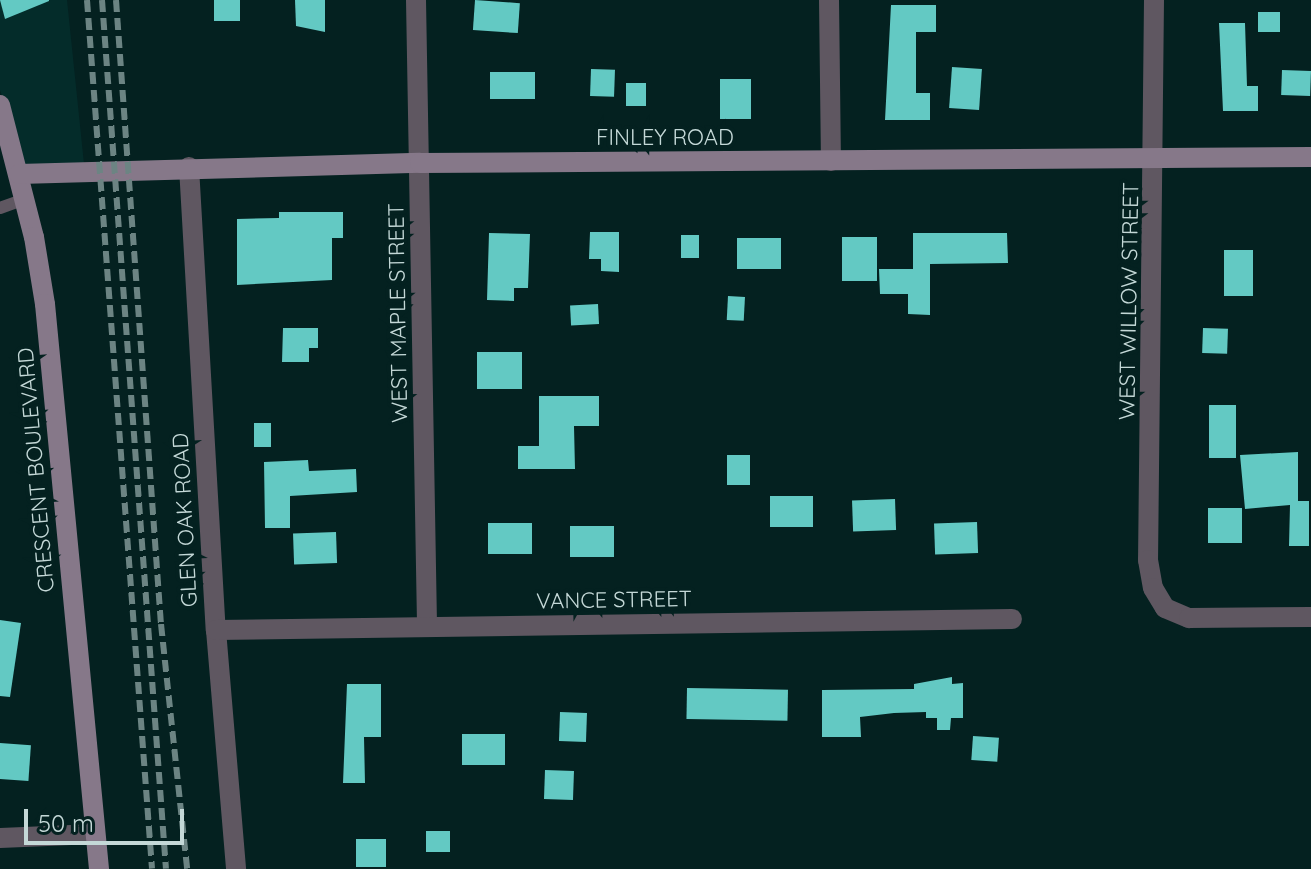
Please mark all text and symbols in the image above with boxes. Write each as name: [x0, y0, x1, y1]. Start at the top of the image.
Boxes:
street label: FINLEY ROAD: [596, 125, 734, 151]
street label: WEST WILLOW STREET: [1114, 182, 1144, 420]
street label: WEST MAPLE STREET: [383, 203, 413, 423]
street label: CRESCENT BOULEVARD: [12, 346, 60, 594]
street label: GLEN OAK ROAD: [167, 432, 203, 608]
street label: VANCE STREET: [536, 585, 692, 615]
scale bar: [28, 793, 188, 843]
text: 50 m: [38, 808, 94, 838]

